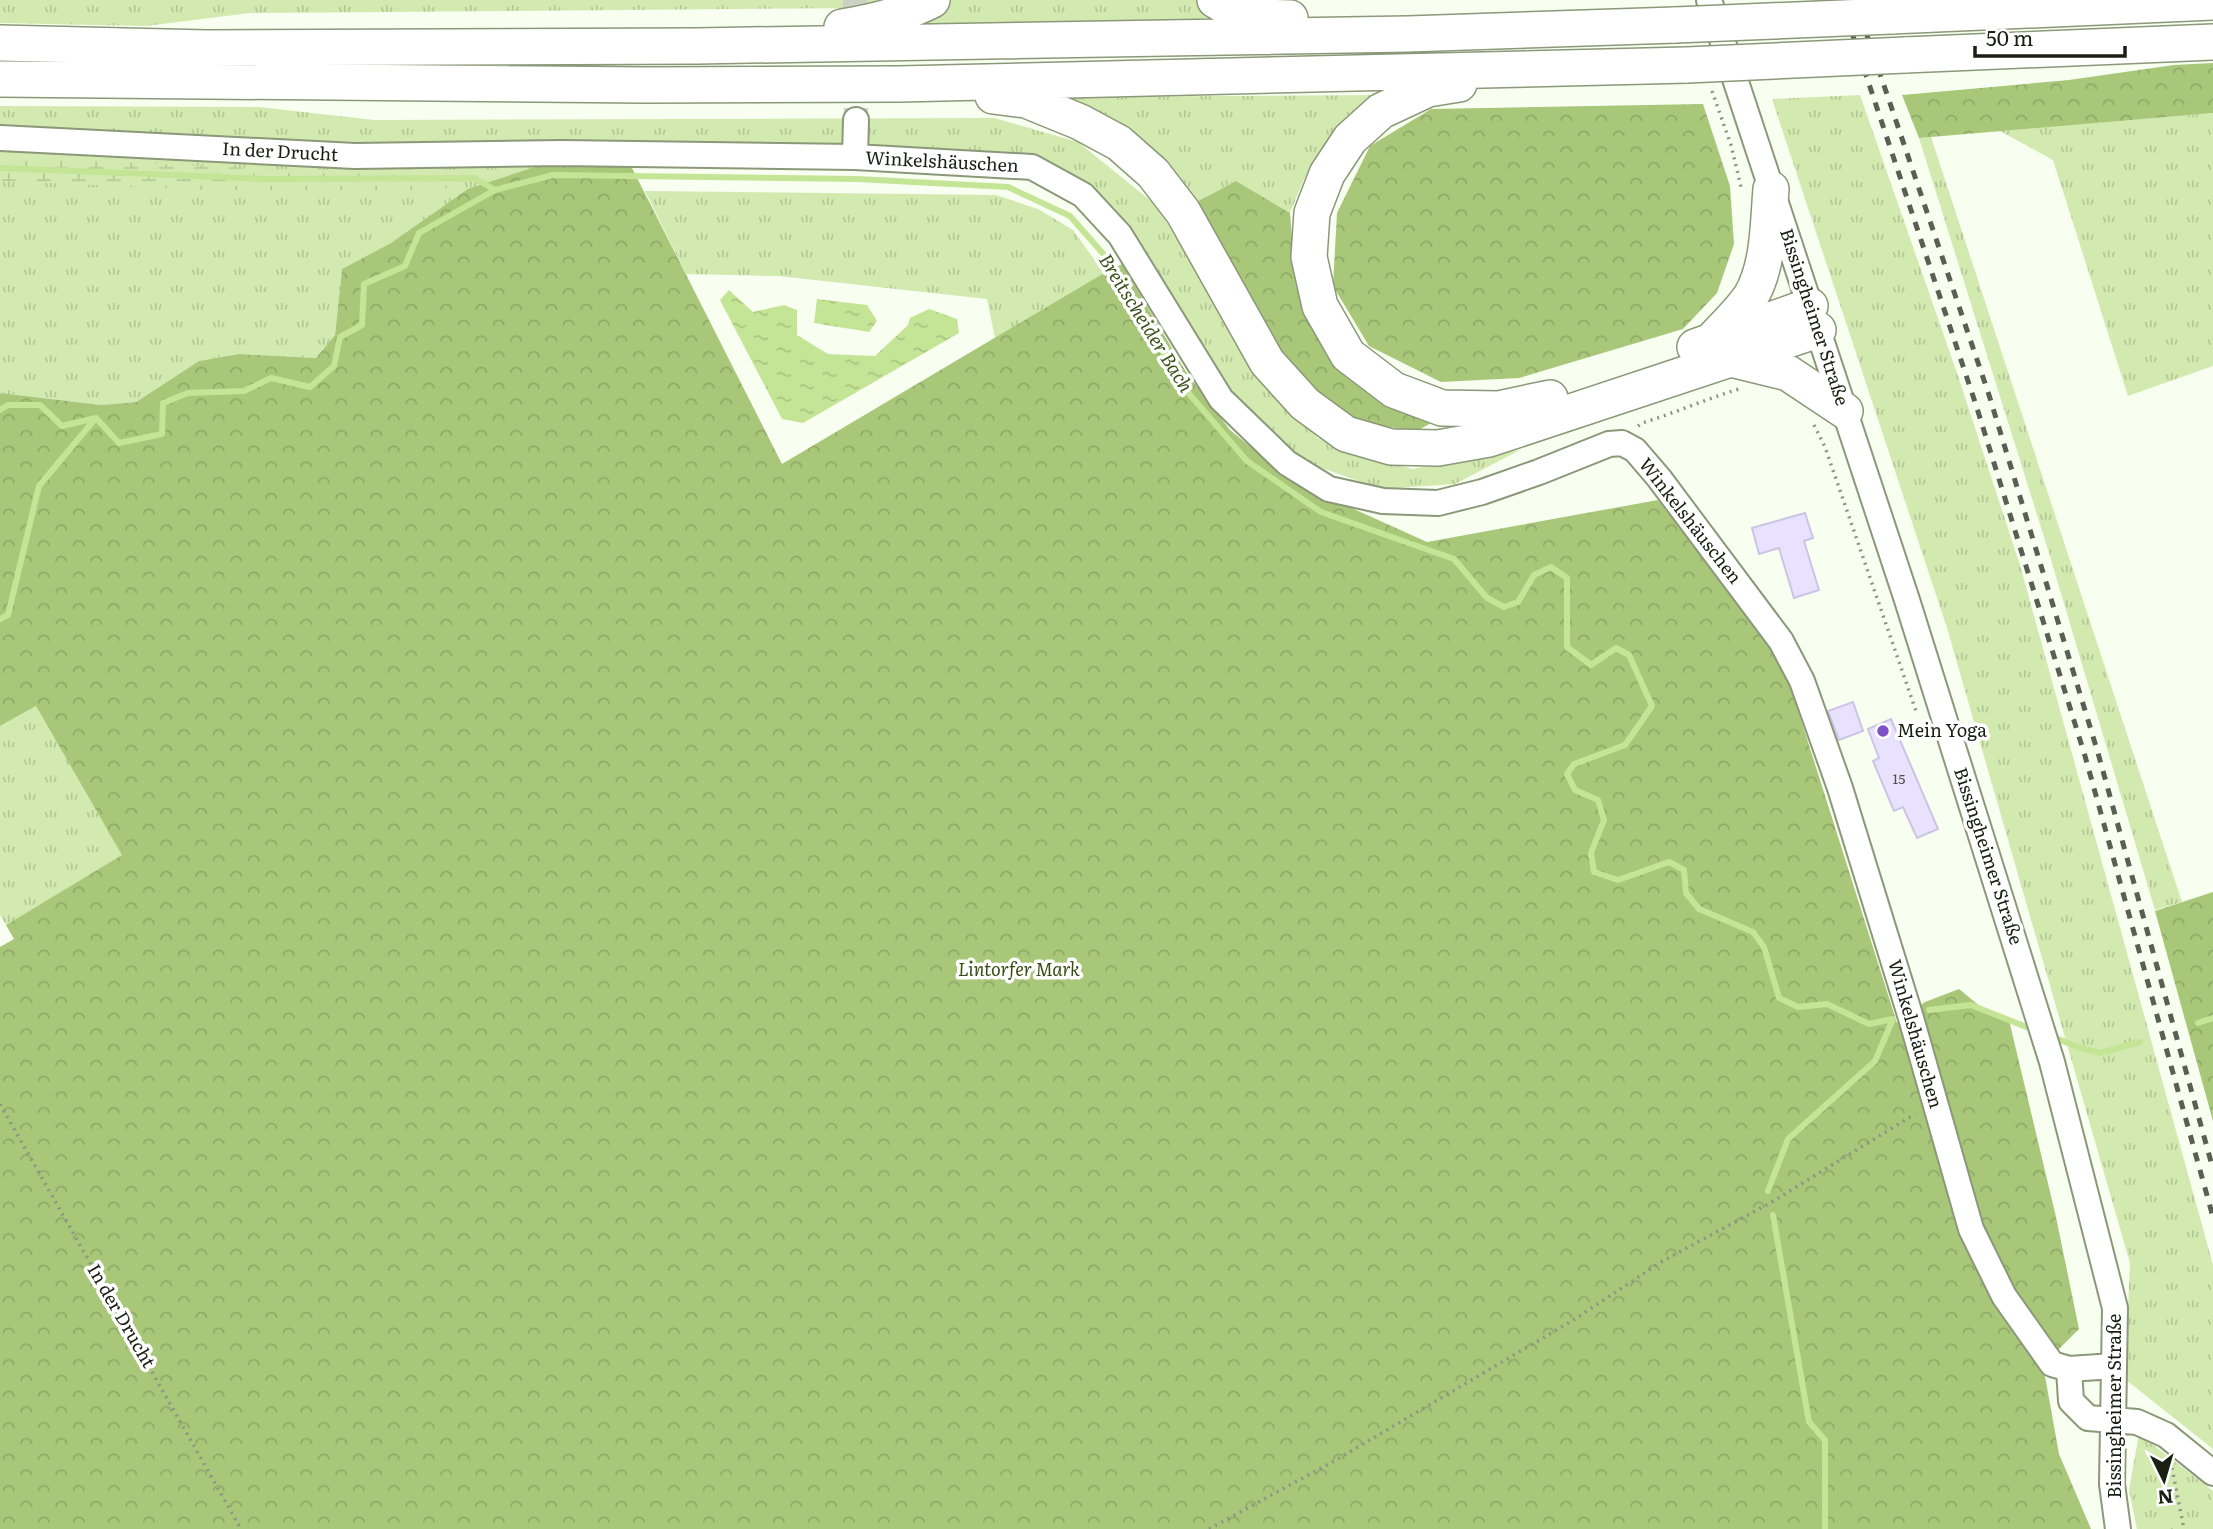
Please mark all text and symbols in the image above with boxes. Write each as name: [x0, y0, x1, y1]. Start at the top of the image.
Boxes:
scale bar: [1975, 14, 2126, 58]
text: 50 m: [1986, 21, 2033, 52]
street label: In der Drucht: [221, 134, 340, 167]
street label: Winkelshäuschen: [865, 143, 1020, 178]
street label: Bissingheimer Straße: [1774, 224, 1857, 409]
water label: Breitscheider Bach: [1093, 248, 1201, 397]
street label: Winkelshäuschen: [1633, 451, 1749, 589]
place label: Mein Yoga: [1897, 716, 1987, 743]
marker: Mein Yoga: [1875, 723, 1891, 739]
street label: Bissingheimer Straße: [1948, 763, 2031, 948]
house number: 15: [1893, 768, 1905, 788]
park label: Lintorfer Mark: [958, 955, 1080, 982]
street label: Winkelshäuschen: [1882, 956, 1951, 1111]
street label: In der Drucht: [82, 1258, 163, 1373]
street label: Bissingheimer Straße: [2100, 1314, 2127, 1498]
north arrow: [2129, 1445, 2199, 1515]
text: N: [2156, 1483, 2175, 1513]

